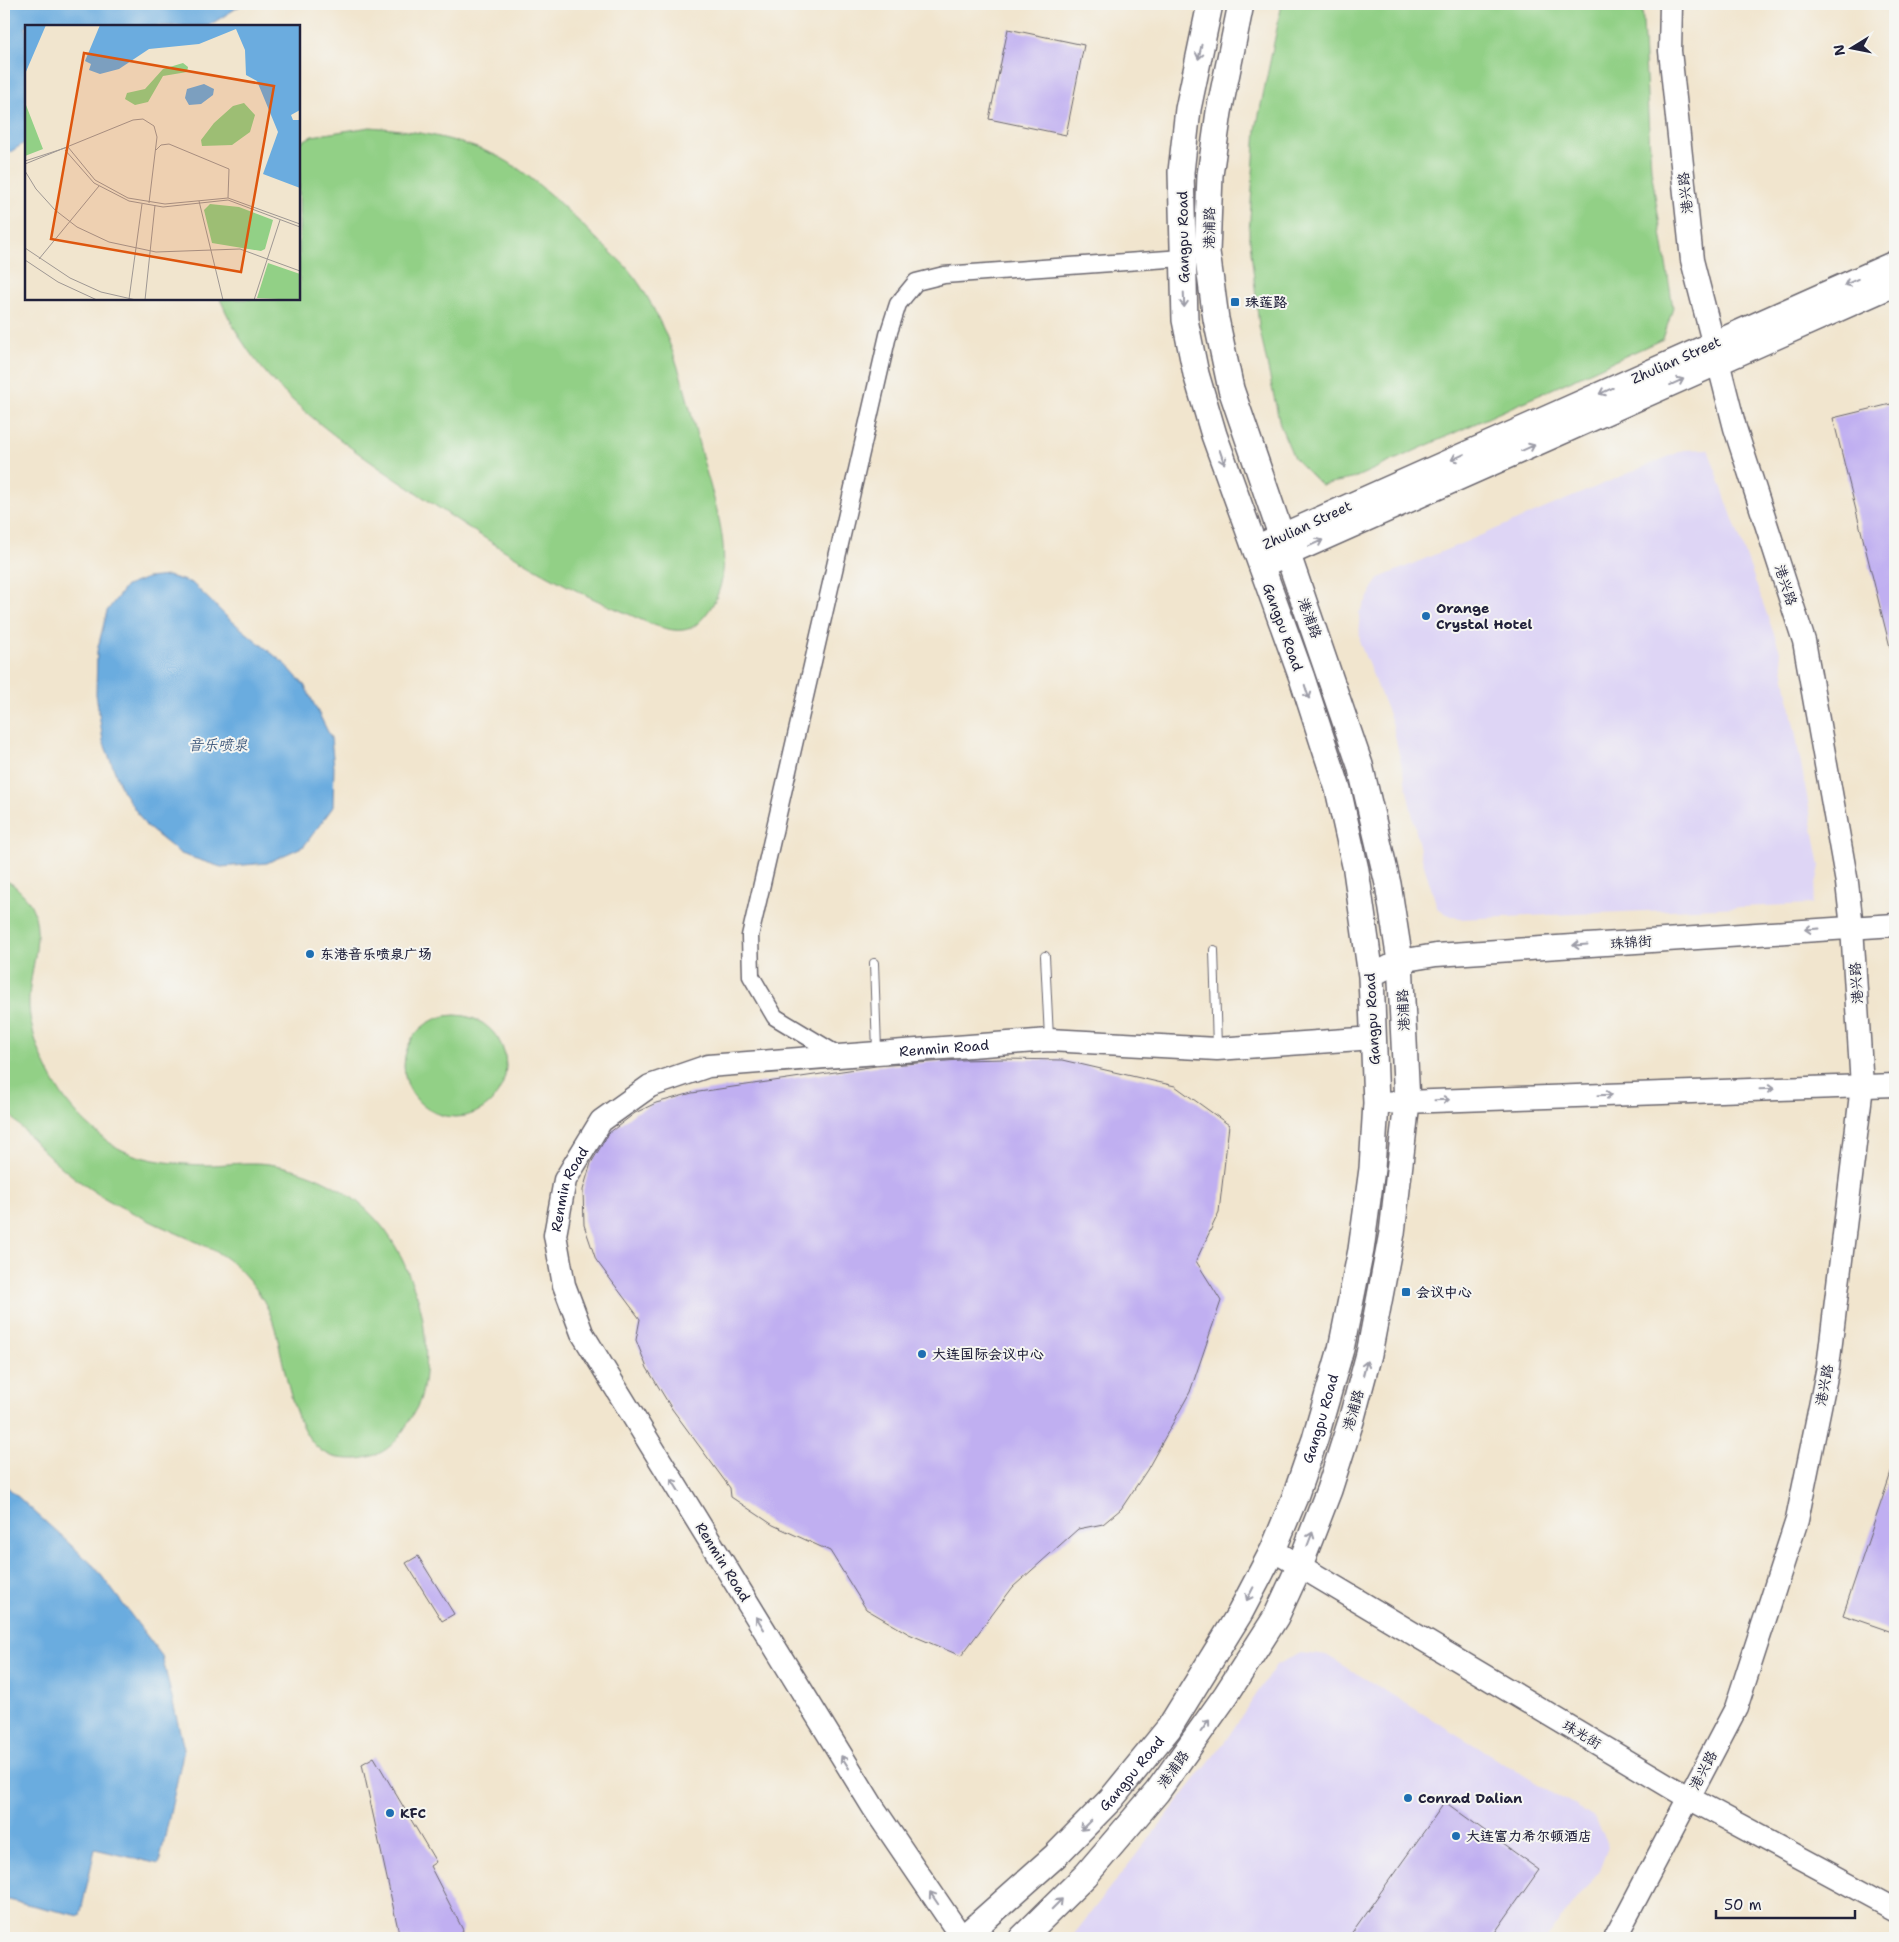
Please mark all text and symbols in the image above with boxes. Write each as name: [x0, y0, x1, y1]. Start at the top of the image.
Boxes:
north arrow: [1826, 22, 1876, 72]
inset map: [25, 25, 300, 300]
one-way arrow: [1195, 43, 1205, 59]
text: N: [1829, 43, 1849, 57]
street label: 港兴路: [1674, 171, 1696, 215]
street label: Gangpu Road: [1173, 191, 1193, 283]
street label: 港浦路: [1200, 207, 1218, 249]
one-way arrow: [1844, 278, 1859, 288]
one-way arrow: [1179, 292, 1189, 308]
place label: 珠莲路: [1245, 293, 1287, 311]
marker: 珠莲路: [1229, 296, 1241, 308]
street label: Zhulian Street: [1628, 332, 1724, 388]
one-way arrow: [1669, 377, 1684, 387]
one-way arrow: [1599, 387, 1614, 396]
one-way arrow: [1520, 443, 1535, 453]
one-way arrow: [1218, 449, 1227, 464]
one-way arrow: [1451, 453, 1466, 462]
street label: Zhulian Street: [1260, 497, 1354, 553]
one-way arrow: [1308, 537, 1323, 547]
street label: 港兴路: [1771, 562, 1801, 608]
street label: Gangpu Road: [1259, 581, 1307, 673]
street label: 港浦路: [1294, 595, 1326, 641]
place label: Orange Crystal Hotel: [1436, 599, 1533, 633]
marker: Orange Crystal Hotel: [1420, 610, 1432, 622]
one-way arrow: [1302, 684, 1312, 700]
water label: 音乐喷泉: [188, 735, 248, 755]
one-way arrow: [1804, 925, 1820, 934]
street label: 珠锦街: [1609, 932, 1653, 952]
one-way arrow: [1572, 940, 1588, 950]
place label: 东港音乐喷泉广场: [320, 945, 432, 963]
marker: 东港音乐喷泉广场: [304, 948, 316, 960]
street label: 港兴路: [1846, 961, 1866, 1005]
street label: Gangpu Road: [1361, 972, 1383, 1065]
street label: 港浦路: [1393, 989, 1413, 1031]
street label: Renmin Road: [899, 1036, 990, 1060]
one-way arrow: [1759, 1085, 1775, 1094]
one-way arrow: [1596, 1090, 1612, 1100]
one-way arrow: [1434, 1096, 1450, 1105]
street label: Renmin Road: [547, 1143, 592, 1233]
place label: 会议中心: [1416, 1283, 1472, 1301]
marker: 会议中心: [1400, 1286, 1412, 1298]
place label: 大连国际会议中心: [932, 1345, 1044, 1363]
marker: 大连国际会议中心: [916, 1348, 928, 1360]
one-way arrow: [1361, 1360, 1370, 1376]
street label: 港兴路: [1811, 1363, 1837, 1407]
street label: Gangpu Road: [1298, 1372, 1342, 1466]
street label: 港浦路: [1339, 1387, 1367, 1433]
one-way arrow: [670, 1478, 680, 1492]
street label: Renmin Road: [692, 1519, 755, 1605]
one-way arrow: [1306, 1532, 1315, 1547]
one-way arrow: [1245, 1586, 1255, 1601]
one-way arrow: [755, 1617, 765, 1631]
street label: 珠光街: [1559, 1715, 1605, 1753]
one-way arrow: [1200, 1719, 1210, 1733]
street label: Gangpu Road: [1095, 1732, 1168, 1815]
street label: 港浦路: [1153, 1747, 1193, 1791]
street label: 港兴路: [1685, 1747, 1721, 1793]
one-way arrow: [840, 1755, 850, 1769]
place label: Conrad Dalian: [1418, 1789, 1522, 1807]
marker: Conrad Dalian: [1402, 1792, 1414, 1804]
place label: KFC: [400, 1804, 426, 1822]
marker: KFC: [384, 1807, 396, 1819]
one-way arrow: [1080, 1819, 1092, 1831]
place label: 大连富力希尔顿酒店: [1466, 1827, 1592, 1845]
marker: 大连富力希尔顿酒店: [1450, 1830, 1462, 1842]
scale bar: [1716, 1887, 1855, 1919]
one-way arrow: [929, 1891, 939, 1905]
text: 50 m: [1724, 1895, 1762, 1915]
one-way arrow: [1051, 1898, 1063, 1911]

